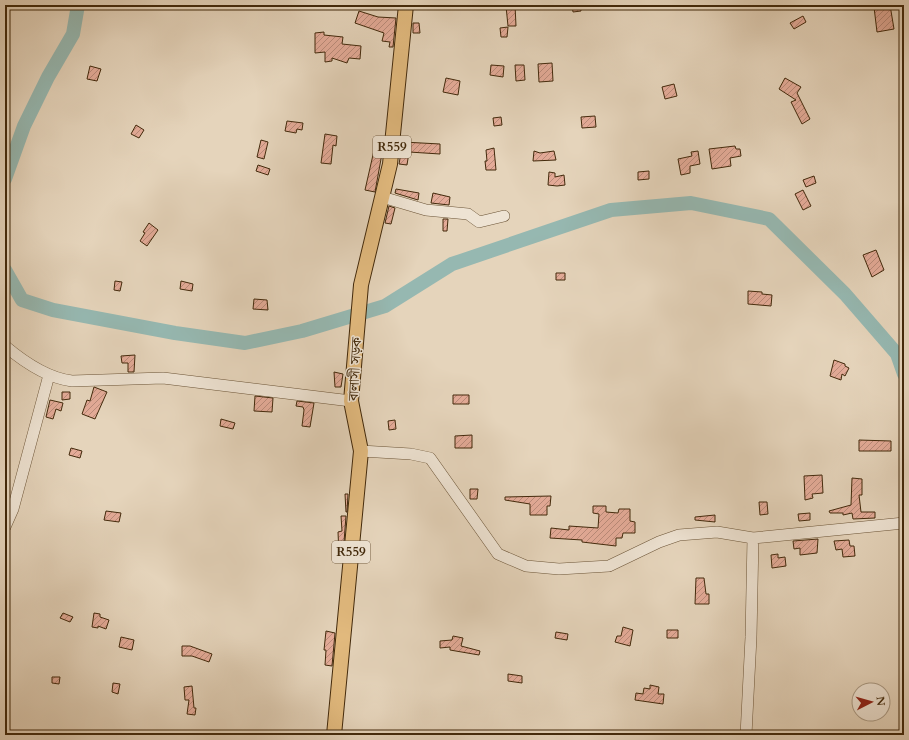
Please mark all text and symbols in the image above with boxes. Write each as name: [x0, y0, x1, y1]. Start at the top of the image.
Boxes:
road number: R559: [373, 136, 411, 158]
street label: বালাসী সড়ক: [344, 336, 366, 402]
road number: R559: [332, 541, 370, 563]
north arrow: [851, 682, 891, 722]
text: N: [872, 695, 888, 707]

